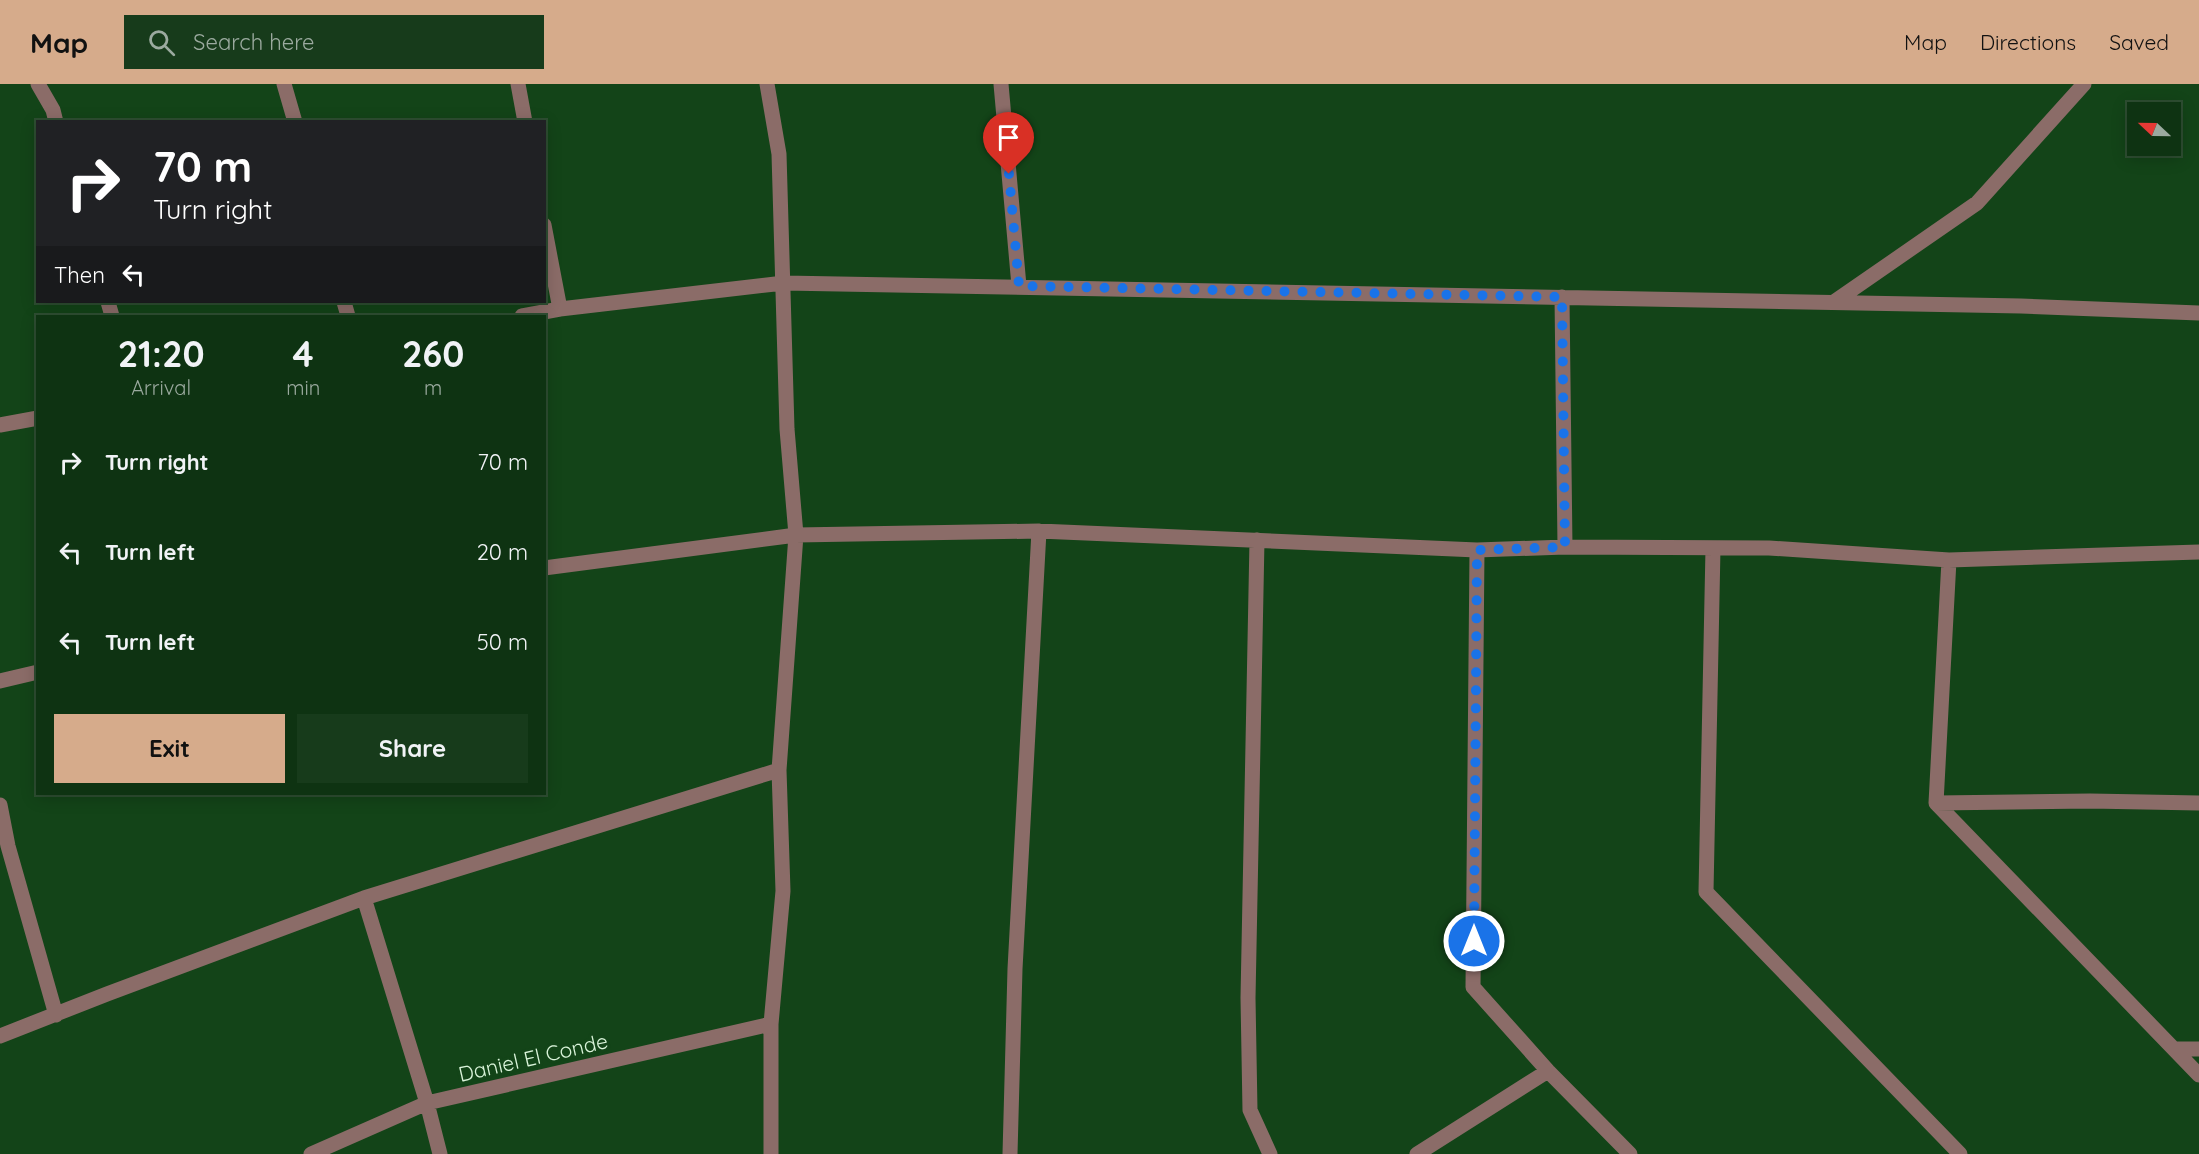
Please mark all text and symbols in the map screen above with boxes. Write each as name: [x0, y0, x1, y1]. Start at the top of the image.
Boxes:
search box: [124, 15, 544, 69]
text: Map: [30, 25, 88, 60]
icon: search: [145, 26, 178, 59]
text: Search here: [193, 28, 315, 56]
text: Map: [1904, 29, 1947, 55]
text: Directions: [1980, 29, 2076, 55]
text: Saved: [2109, 29, 2169, 55]
north arrow: [2127, 102, 2181, 156]
map controls: [2127, 102, 2181, 156]
pin: [983, 112, 1034, 174]
icon: arrive: [992, 121, 1025, 154]
text: 70 m: [153, 140, 252, 193]
icon: right: [54, 144, 132, 222]
text: Turn right: [153, 192, 272, 226]
icon: left: [117, 258, 150, 291]
text: Then: [54, 261, 105, 289]
text: 21:20: [118, 331, 205, 376]
text: 4: [293, 331, 314, 376]
text: 260: [402, 331, 464, 376]
text: Arrival: [131, 375, 191, 400]
text: min: [286, 375, 320, 400]
text: m: [424, 375, 442, 400]
icon: right: [54, 446, 87, 479]
text: Turn right: [105, 448, 209, 476]
text: 70 m: [478, 448, 528, 476]
icon: left: [54, 536, 87, 569]
text: Turn left: [105, 538, 195, 566]
text: 20 m: [477, 538, 528, 566]
icon: left: [54, 626, 87, 659]
text: Turn left: [105, 628, 195, 656]
text: 50 m: [477, 628, 528, 656]
button: Exit: [54, 714, 285, 783]
button: Share: [297, 714, 528, 783]
position arrow: [1442, 909, 1506, 973]
street label: Daniel El Conde: [456, 1027, 610, 1087]

